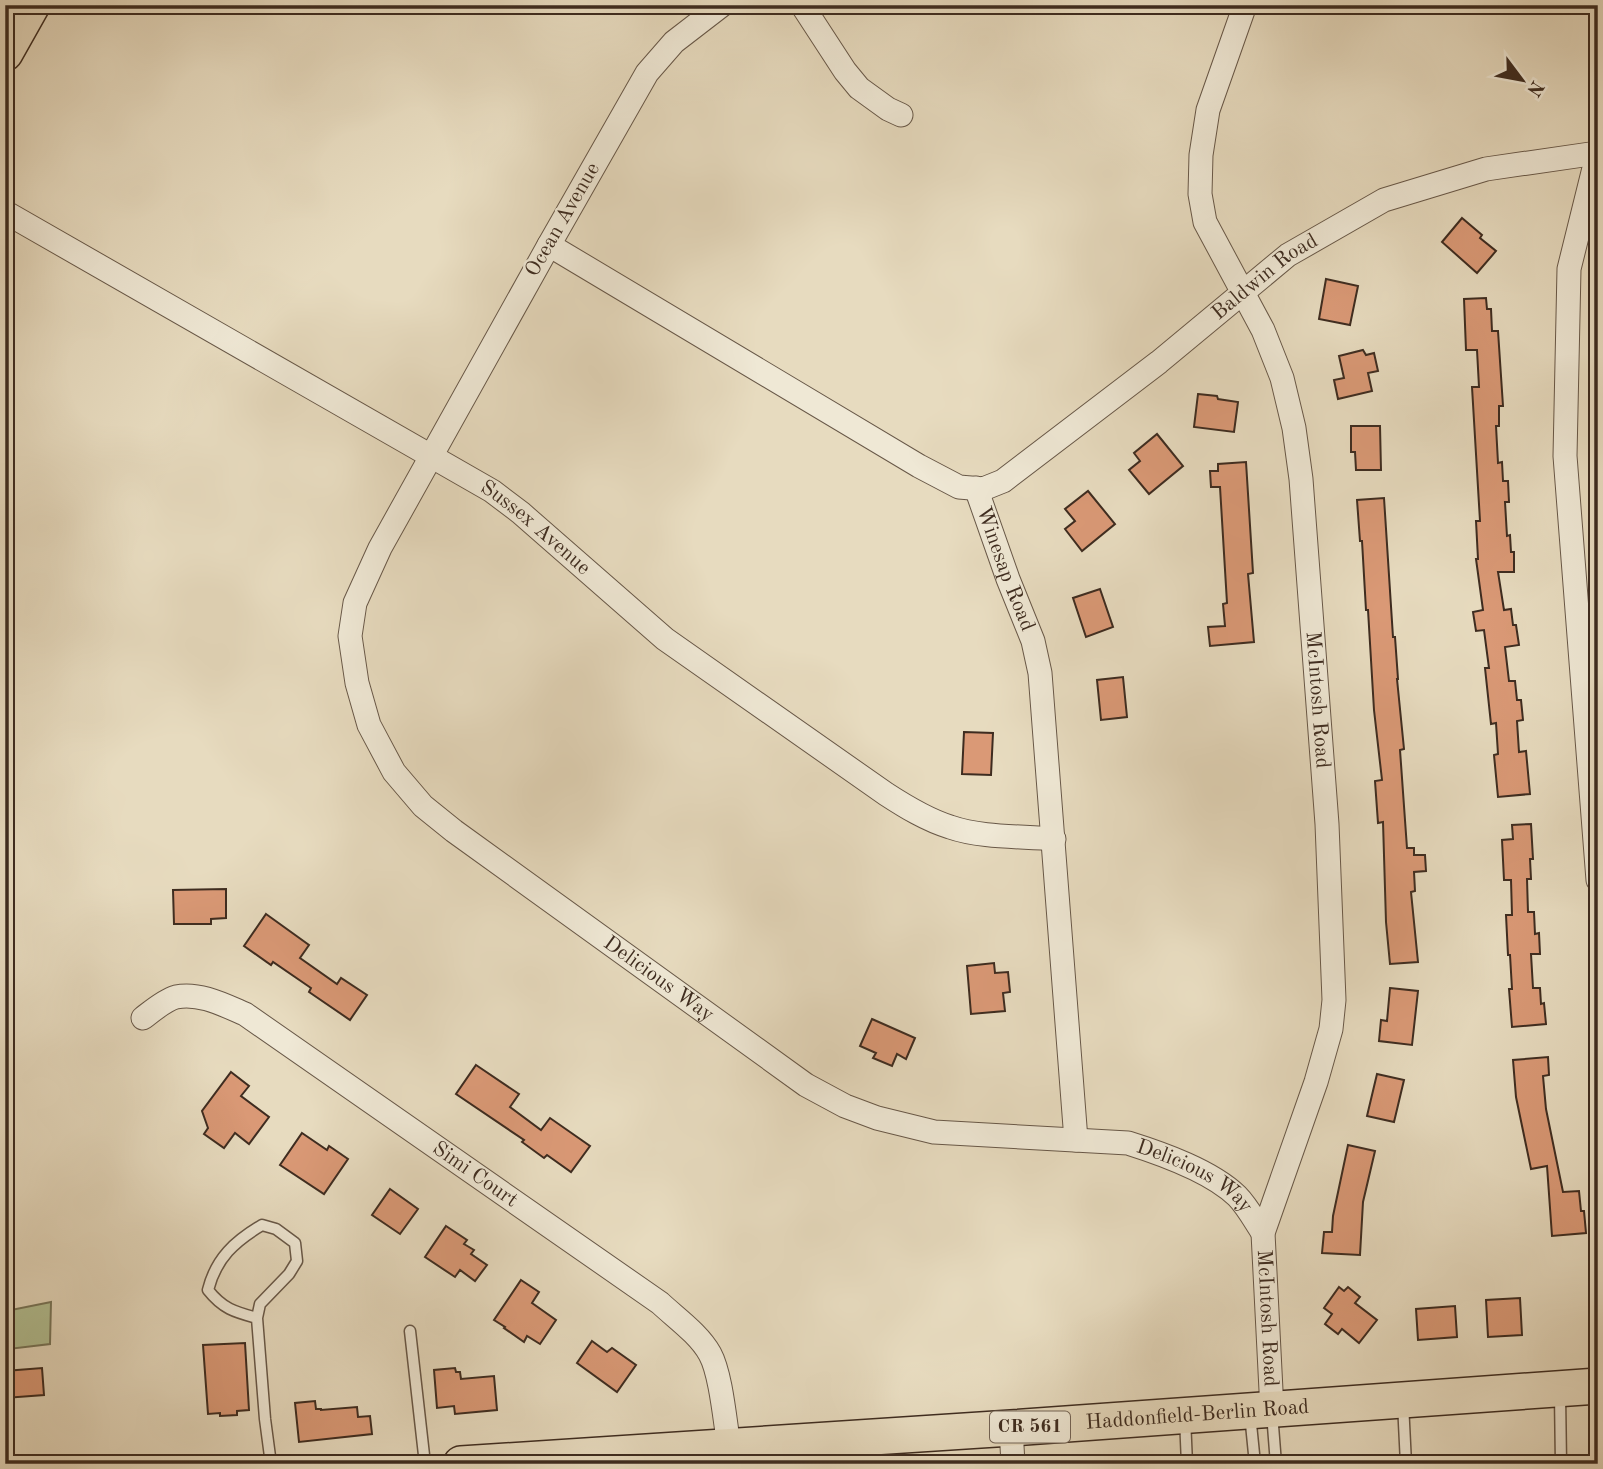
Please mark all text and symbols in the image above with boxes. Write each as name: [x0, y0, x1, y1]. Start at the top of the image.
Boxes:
north arrow: [1488, 46, 1558, 116]
text: N: [1522, 76, 1546, 99]
street label: Ocean Avenue: [522, 159, 604, 281]
street label: Baldwin Road: [1208, 230, 1321, 324]
street label: Sussex Avenue: [477, 476, 594, 579]
street label: Winesap Road: [973, 504, 1038, 634]
street label: McIntosh Road: [1302, 631, 1333, 769]
street label: Delicious Way: [600, 932, 718, 1026]
street label: Delicious Way: [1134, 1136, 1257, 1216]
street label: Simi Court: [429, 1137, 522, 1211]
street label: McIntosh Road: [1253, 1249, 1281, 1387]
street label: Haddonfield-Berlin Road: [1085, 1396, 1310, 1433]
road number: CR 561: [990, 1412, 1070, 1442]

